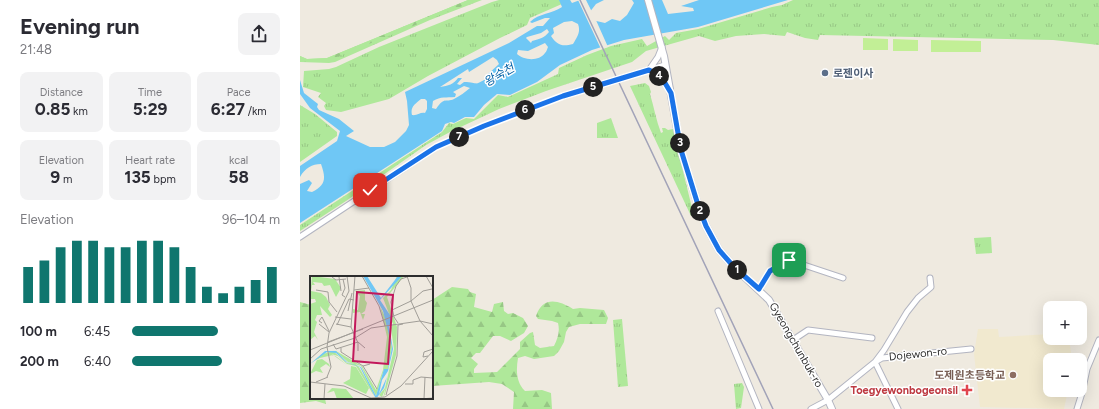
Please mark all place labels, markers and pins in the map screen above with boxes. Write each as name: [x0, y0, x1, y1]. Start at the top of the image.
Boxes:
pin: 4: [649, 66, 669, 86]
place label: 로젠이사: [833, 67, 873, 80]
marker: 로젠이사: [820, 68, 830, 78]
pin: 5: [583, 77, 603, 97]
pin: 6: [515, 100, 535, 120]
pin: 7: [449, 127, 469, 147]
pin: 3: [670, 133, 690, 153]
pin: [353, 173, 387, 207]
pin: 2: [690, 201, 710, 221]
pin: [772, 243, 806, 277]
pin: 1: [727, 260, 747, 280]
place label: 도제원초등학교: [934, 369, 1005, 382]
marker: 도제원초등학교: [1008, 370, 1018, 380]
place label: Toegyewonbogeonsil: [851, 384, 958, 397]
marker: Toegyewonbogeonsil: [961, 384, 973, 396]

